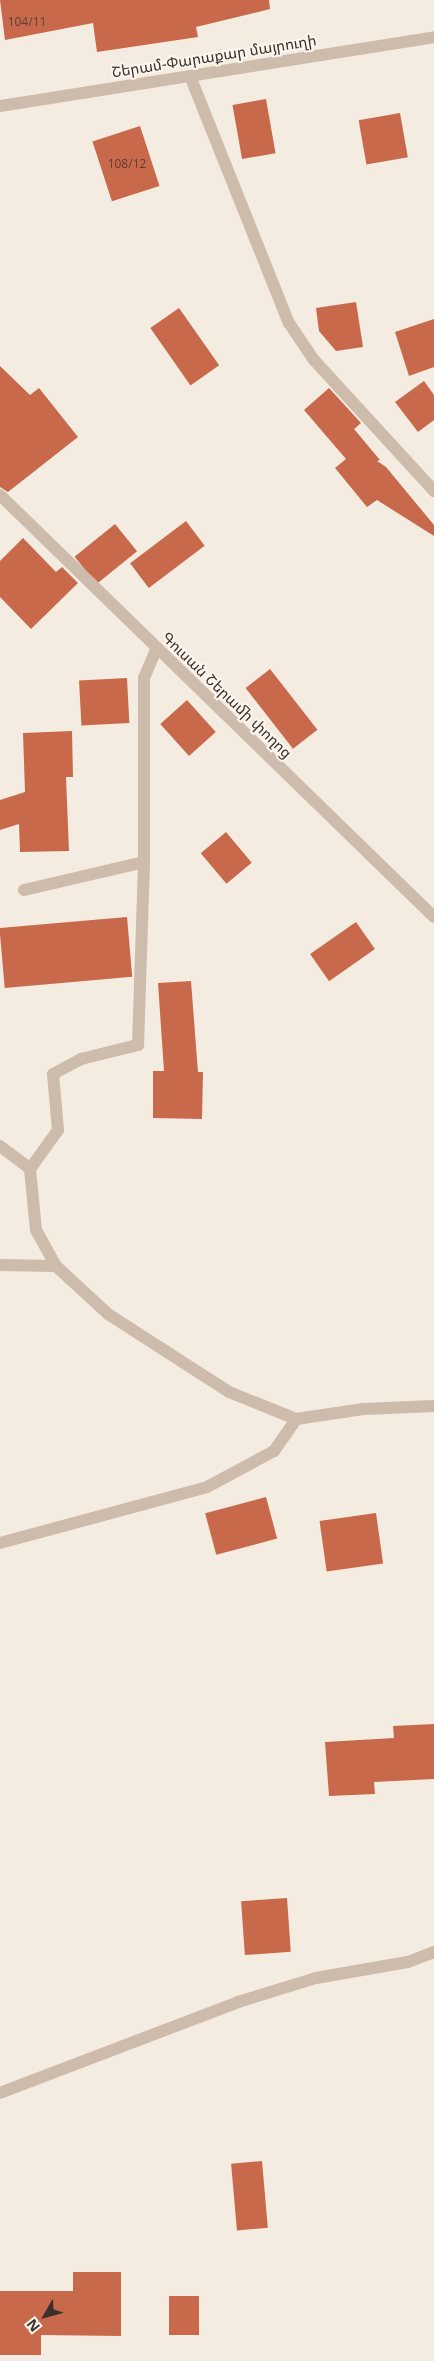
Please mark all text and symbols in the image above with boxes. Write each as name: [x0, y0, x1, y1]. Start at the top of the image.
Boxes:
house number: 104/11: [8, 15, 46, 29]
street label: Շերամ-Փարաքար մայրուղի: [110, 31, 318, 81]
house number: 108/12: [108, 157, 146, 171]
street label: Գուսան Շերամի փողոց: [158, 628, 296, 762]
north arrow: [20, 2291, 70, 2341]
text: N: [22, 2315, 44, 2336]

